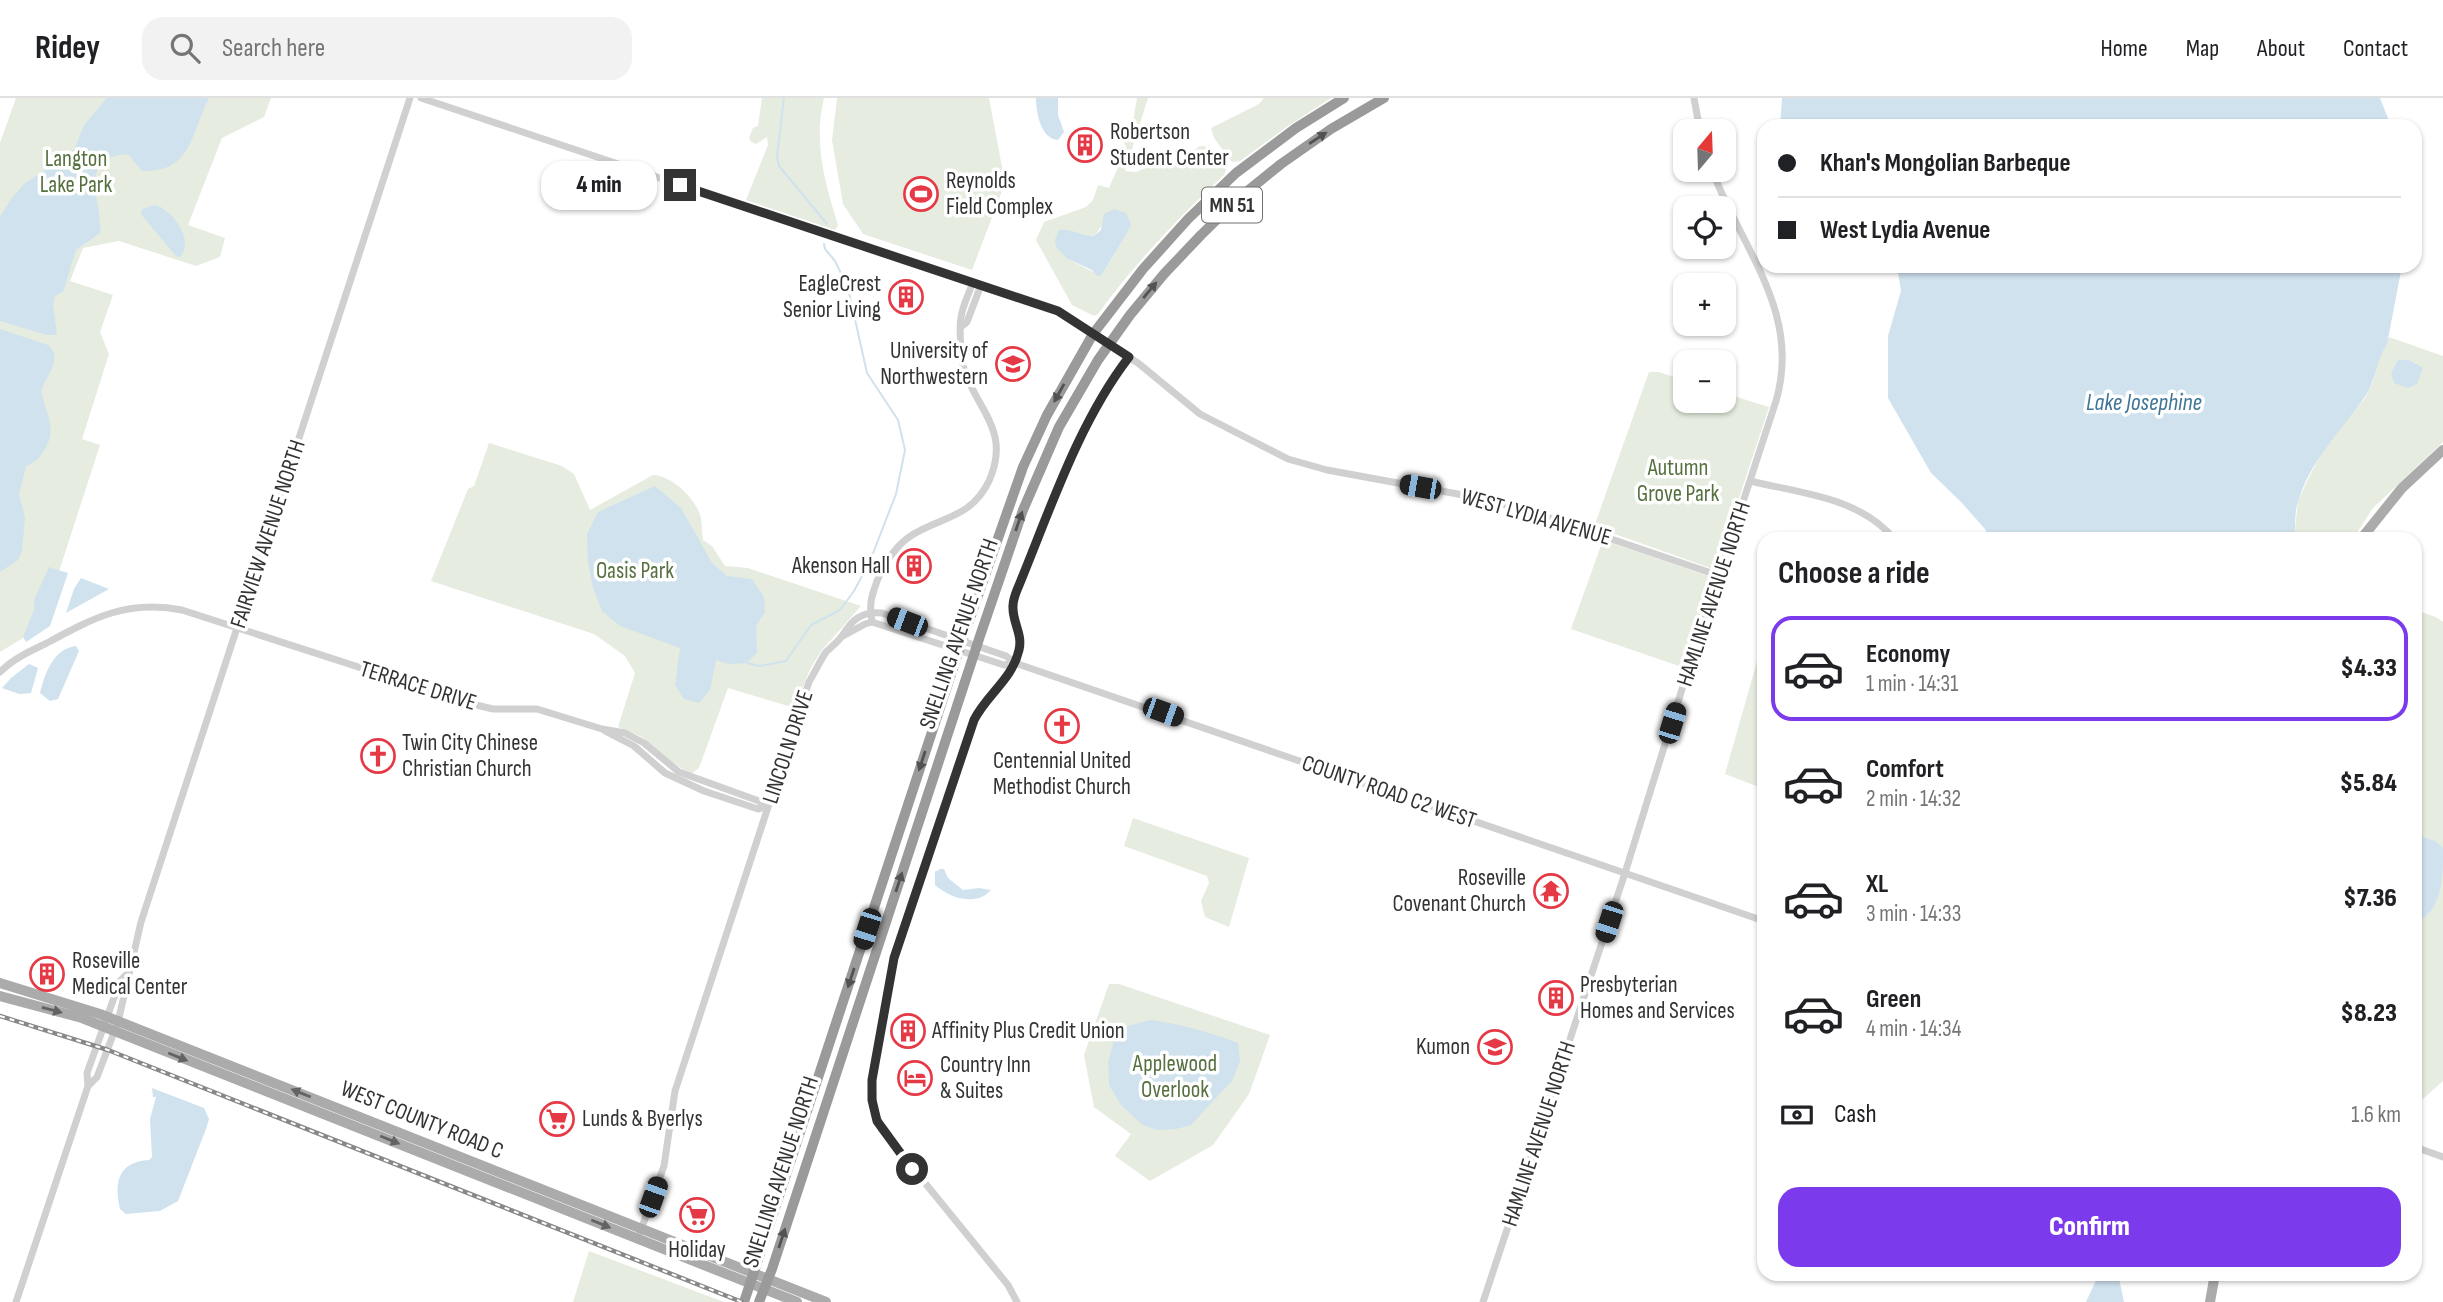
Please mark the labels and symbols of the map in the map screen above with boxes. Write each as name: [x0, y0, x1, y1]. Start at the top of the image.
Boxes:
place label: Robertson Student Center: [1110, 118, 1229, 172]
north arrow: [1673, 119, 1736, 182]
building icon: Robertson Student Center: [1066, 126, 1104, 164]
one-way arrow: [1309, 131, 1327, 145]
park label: Langton Lake Park: [40, 145, 112, 199]
callout: 4 min: [540, 160, 656, 210]
place label: Reynolds Field Complex: [946, 167, 1053, 221]
route end: [664, 169, 696, 201]
sports icon: Reynolds Field Complex: [902, 175, 940, 213]
road number: MN 51: [1202, 188, 1262, 222]
place label: EagleCrest Senior Living: [783, 270, 881, 324]
building icon: EagleCrest Senior Living: [887, 278, 925, 316]
one-way arrow: [1142, 281, 1158, 299]
place label: University of Northwestern: [880, 337, 988, 391]
school or university icon: University of Northwestern: [994, 345, 1032, 383]
one-way arrow: [1053, 383, 1064, 403]
water label: Lake Josephine: [2086, 388, 2202, 417]
street label: FAIRVIEW AVENUE NORTH: [224, 436, 312, 632]
park label: Autumn Grove Park: [1637, 454, 1719, 508]
car: [1398, 473, 1443, 501]
street label: WEST LYDIA AVENUE: [1458, 482, 1614, 552]
street label: HAMLINE AVENUE NORTH: [1671, 498, 1757, 690]
one-way arrow: [1014, 510, 1025, 531]
street label: SNELLING AVENUE NORTH: [913, 535, 1005, 733]
building icon: Akenson Hall: [895, 547, 933, 585]
place label: Akenson Hall: [791, 552, 890, 580]
park label: Oasis Park: [596, 557, 674, 585]
car: [884, 605, 931, 639]
street label: TERRACE DRIVE: [356, 655, 480, 717]
street label: LINCOLN DRIVE: [757, 687, 819, 807]
car: [1140, 695, 1187, 729]
car: [1656, 700, 1689, 746]
church icon: Centennial United Methodist Church: [1043, 707, 1081, 745]
place label: Twin City Chinese Christian Church: [402, 729, 538, 783]
church icon: Twin City Chinese Christian Church: [359, 737, 397, 775]
place label: Centennial United Methodist Church: [993, 747, 1131, 801]
street label: COUNTY ROAD C2 WEST: [1298, 749, 1480, 835]
one-way arrow: [917, 751, 927, 772]
place label: Roseville Covenant Church: [1392, 864, 1526, 918]
one-way arrow: [894, 871, 905, 892]
temple icon: Roseville Covenant Church: [1532, 872, 1570, 910]
car: [1593, 899, 1626, 945]
car: [851, 906, 884, 952]
place label: Roseville Medical Center: [72, 947, 188, 1001]
building icon: Roseville Medical Center: [28, 955, 66, 993]
one-way arrow: [845, 967, 856, 988]
place label: Presbyterian Homes and Services: [1580, 971, 1735, 1025]
building icon: Presbyterian Homes and Services: [1537, 979, 1575, 1017]
one-way arrow: [41, 1005, 63, 1016]
building icon: Affinity Plus Credit Union: [889, 1012, 927, 1050]
place label: Affinity Plus Credit Union: [931, 1017, 1125, 1045]
school or university icon: Kumon: [1476, 1028, 1514, 1066]
place label: Kumon: [1416, 1033, 1470, 1061]
street label: HAMLINE AVENUE NORTH: [1496, 1038, 1582, 1230]
park label: Applewood Overlook: [1132, 1050, 1217, 1104]
one-way arrow: [168, 1051, 189, 1062]
place label: Country Inn & Suites: [940, 1051, 1031, 1105]
hotel icon: Country Inn & Suites: [896, 1059, 934, 1097]
street label: SNELLING AVENUE NORTH: [737, 1073, 825, 1271]
street label: WEST COUNTY ROAD C: [337, 1075, 507, 1165]
one-way arrow: [291, 1087, 312, 1098]
supermarket icon: Lunds & Byerlys: [538, 1100, 576, 1138]
place label: Lunds & Byerlys: [582, 1105, 703, 1133]
one-way arrow: [380, 1135, 401, 1146]
route start: [896, 1153, 928, 1185]
car: [636, 1174, 671, 1220]
supermarket icon: Holiday: [678, 1196, 716, 1234]
one-way arrow: [591, 1218, 612, 1229]
one-way arrow: [778, 1227, 788, 1248]
place label: Holiday: [668, 1236, 726, 1264]

